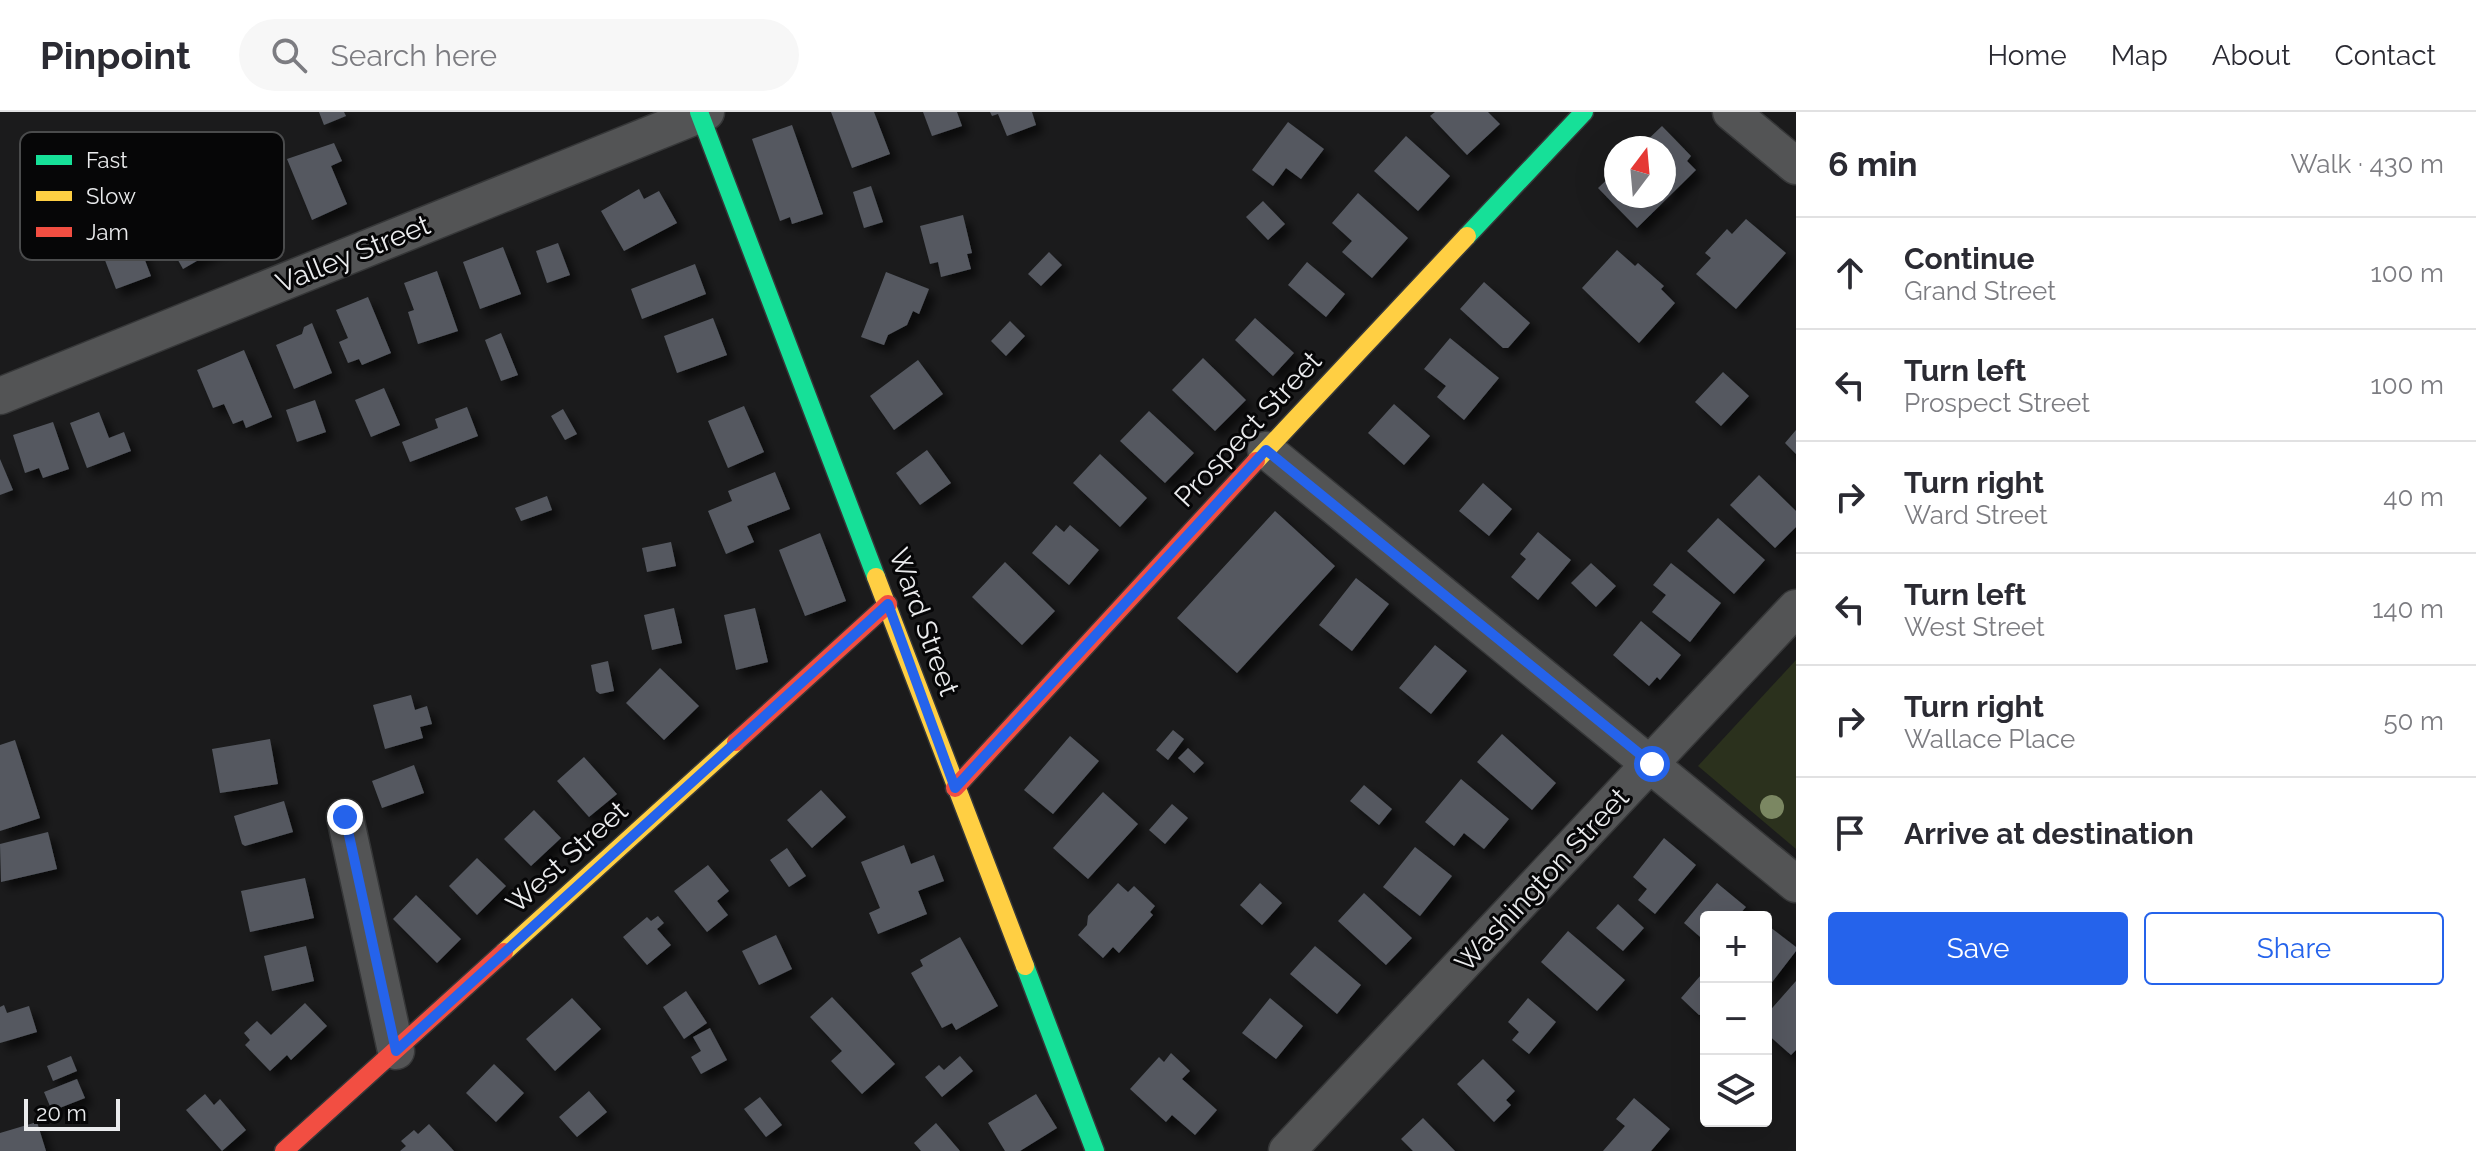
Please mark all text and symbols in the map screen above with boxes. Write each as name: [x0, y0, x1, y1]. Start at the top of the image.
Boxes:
search box: [239, 19, 799, 91]
text: Pinpoint: [40, 33, 191, 78]
icon: search: [267, 33, 311, 77]
text: Search here: [331, 38, 497, 73]
text: Home: [1987, 39, 2067, 72]
text: Map: [2111, 39, 2168, 72]
text: About: [2212, 39, 2291, 72]
text: Contact: [2335, 39, 2436, 72]
legend: [20, 132, 284, 260]
north arrow: [1604, 136, 1676, 208]
text: 6 min: [1828, 144, 1918, 184]
text: Fast: [86, 147, 128, 173]
text: Walk · 430 m: [2290, 149, 2444, 179]
text: Slow: [86, 183, 136, 209]
street label: Valley Street: [271, 208, 435, 300]
text: Jam: [86, 219, 129, 245]
text: Continue: [1904, 241, 2035, 276]
icon: ahead: [1828, 251, 1872, 295]
text: 100 m: [2371, 258, 2444, 288]
text: Grand Street: [1904, 276, 2056, 306]
street label: Prospect Street: [1168, 344, 1329, 513]
text: Turn left: [1904, 353, 2026, 388]
icon: left: [1828, 363, 1872, 407]
text: 100 m: [2371, 370, 2444, 400]
text: Prospect Street: [1904, 388, 2090, 418]
text: Turn right: [1904, 465, 2044, 500]
icon: right: [1828, 475, 1872, 519]
text: 40 m: [2383, 482, 2444, 512]
text: Ward Street: [1904, 500, 2048, 530]
street label: Ward Street: [882, 544, 966, 701]
text: Turn left: [1904, 577, 2026, 612]
icon: left: [1828, 587, 1872, 631]
text: 140 m: [2372, 594, 2444, 624]
text: West Street: [1904, 612, 2045, 642]
text: Turn right: [1904, 689, 2044, 724]
icon: right: [1828, 699, 1872, 743]
text: 50 m: [2383, 706, 2444, 736]
text: Wallace Place: [1904, 724, 2075, 754]
route start: [1634, 746, 1670, 782]
street label: Washington Street: [1448, 781, 1636, 979]
street label: West Street: [500, 794, 635, 920]
route end: [327, 799, 363, 835]
icon: arrive: [1828, 811, 1872, 855]
text: Arrive at destination: [1904, 816, 2194, 851]
map controls: [1700, 911, 1772, 1127]
button: +: [1700, 911, 1772, 983]
button: Save: [1828, 912, 2128, 985]
button: Share: [2144, 912, 2444, 985]
button: −: [1700, 983, 1772, 1055]
button: layers: [1700, 1055, 1772, 1127]
scale bar: [24, 1095, 120, 1131]
text: 20 m: [36, 1100, 87, 1126]

